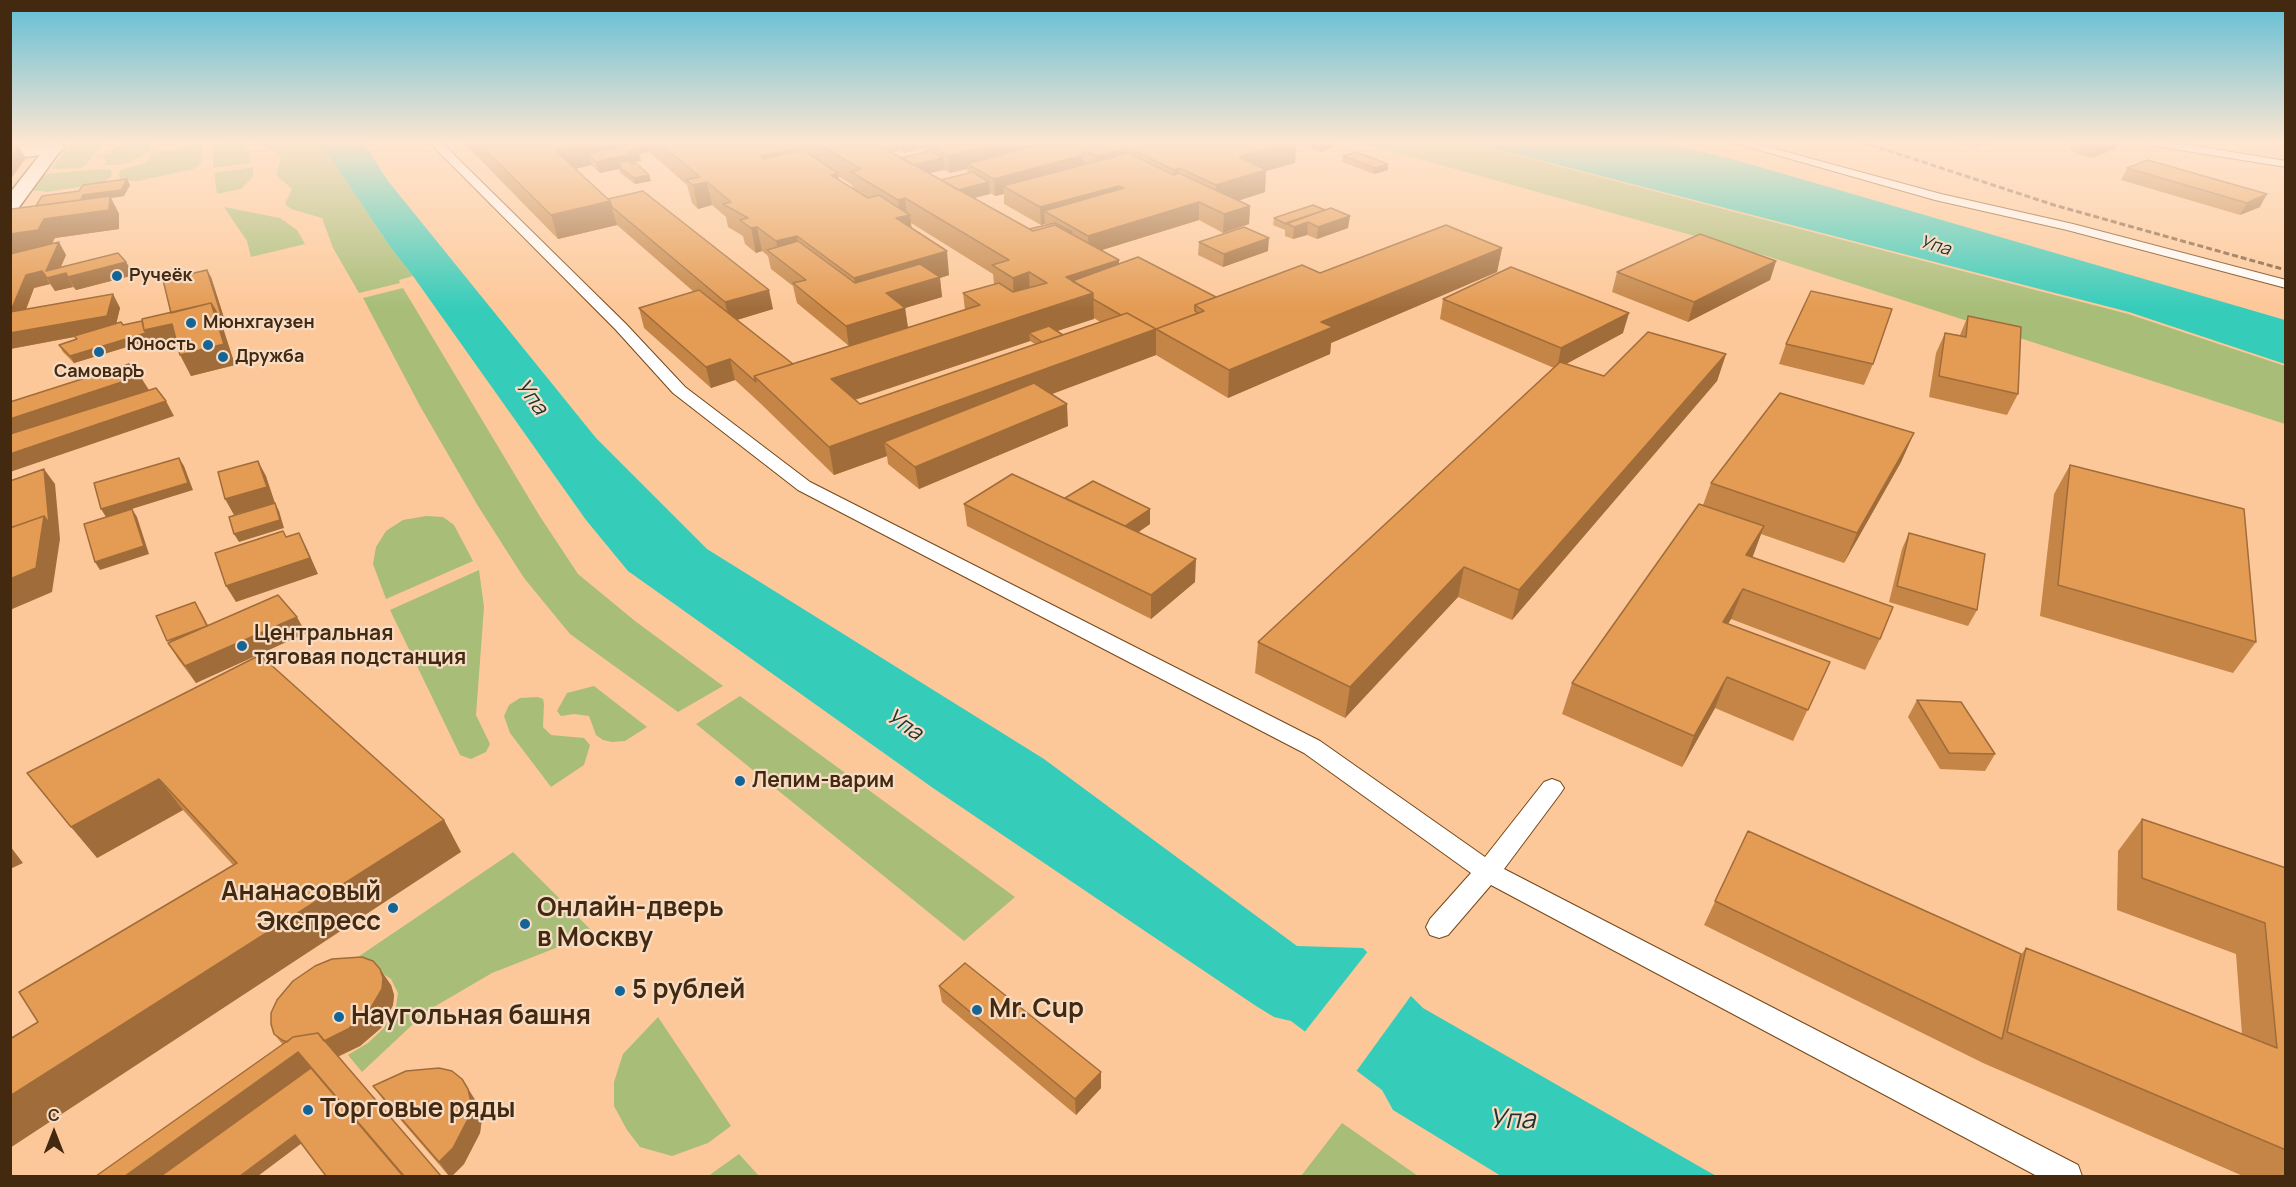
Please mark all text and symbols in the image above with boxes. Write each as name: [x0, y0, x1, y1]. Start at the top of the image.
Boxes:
water label: Упа: [1917, 231, 1953, 261]
place label: Ручеёк: [129, 265, 192, 287]
marker: Ручеёк: [110, 269, 124, 283]
place label: Мюнхгаузен: [203, 312, 315, 334]
marker: Мюнхгаузен: [184, 316, 198, 330]
place label: Юность: [127, 334, 196, 356]
marker: Юность: [201, 338, 215, 352]
marker: СамоварЪ: [92, 345, 106, 359]
place label: Дружба: [235, 346, 304, 368]
marker: Дружба: [216, 350, 230, 364]
place label: СамоварЪ: [54, 361, 144, 383]
water label: Упа: [509, 374, 553, 420]
place label: Центральная тяговая подстанция: [254, 621, 466, 671]
marker: Центральная тяговая подстанция: [235, 639, 249, 653]
water label: Упа: [881, 703, 927, 747]
place label: Лепим-варим: [752, 768, 894, 794]
marker: Лепим-варим: [733, 774, 747, 788]
place label: Ананасовый Экспресс: [221, 877, 381, 939]
place label: Онлайн-дверь в Москву: [537, 893, 724, 954]
marker: Ананасовый Экспресс: [386, 901, 400, 915]
marker: Онлайн-дверь в Москву: [518, 917, 532, 931]
place label: 5 рублей: [632, 975, 745, 1007]
marker: 5 рублей: [613, 984, 627, 998]
place label: Mr. Cup: [989, 994, 1084, 1026]
place label: Наугольная башня: [351, 1001, 591, 1033]
marker: Mr. Cup: [970, 1003, 984, 1017]
marker: Наугольная башня: [332, 1010, 346, 1024]
place label: Торговые ряды: [320, 1094, 516, 1126]
north arrow: [24, 1103, 84, 1163]
marker: Торговые ряды: [301, 1103, 315, 1117]
text: С: [48, 1104, 60, 1126]
water label: Упа: [1489, 1104, 1535, 1136]

